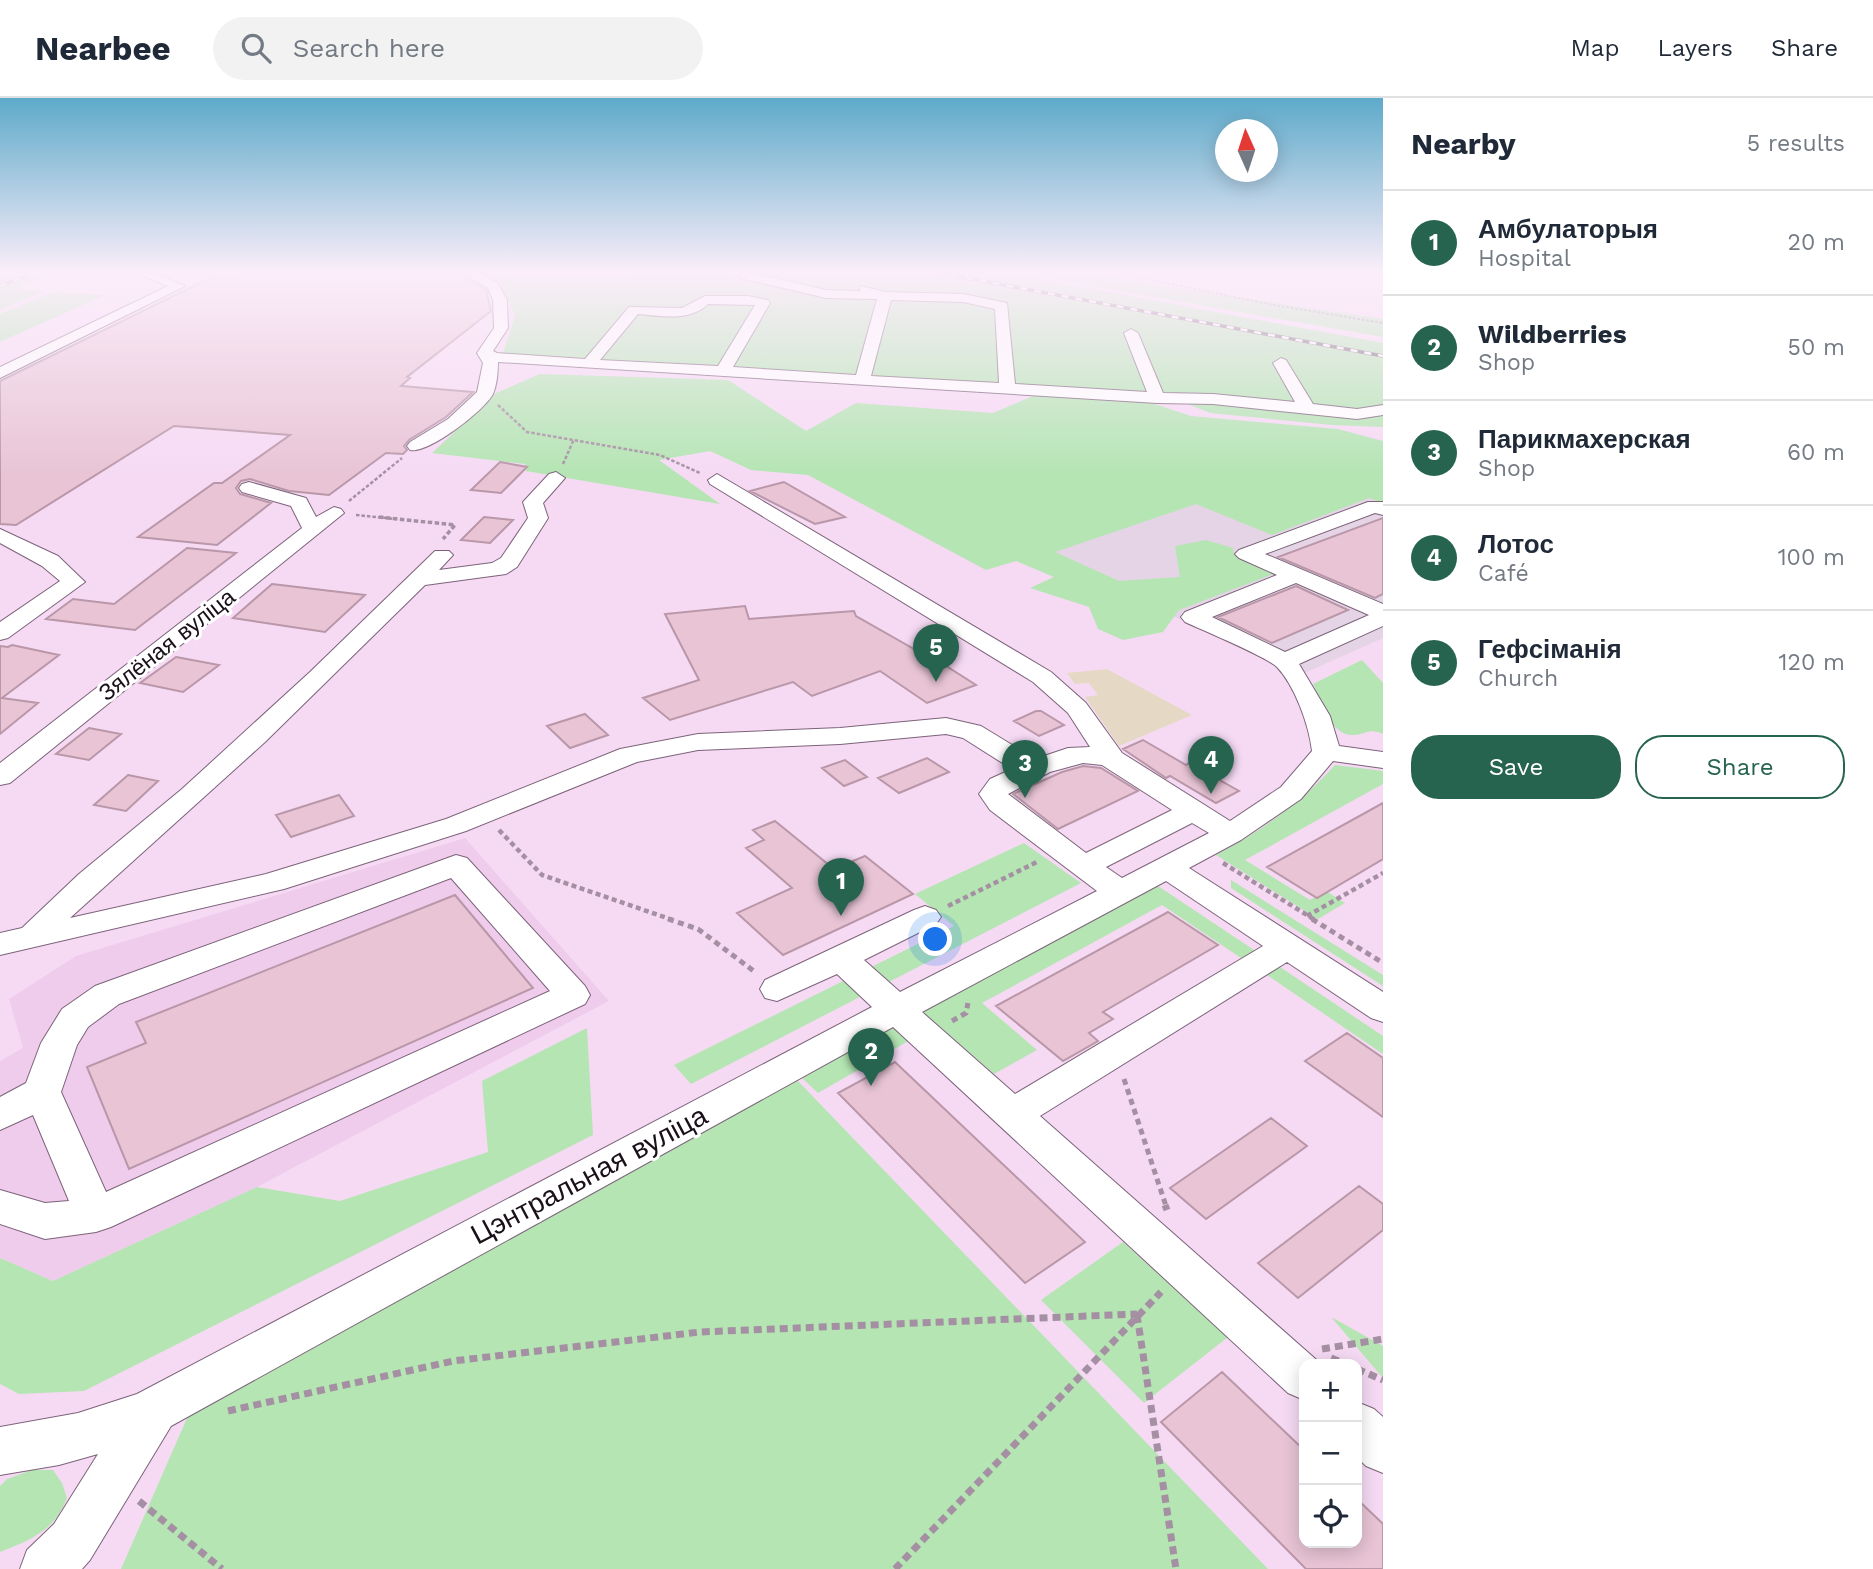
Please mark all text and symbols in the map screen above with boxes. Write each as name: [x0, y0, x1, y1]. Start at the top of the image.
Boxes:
search box: [213, 17, 703, 80]
text: Nearbee: [35, 29, 171, 68]
icon: search: [237, 29, 275, 67]
text: Search here: [293, 33, 445, 63]
text: Map: [1571, 34, 1619, 62]
text: Layers: [1657, 34, 1733, 62]
text: Share: [1771, 34, 1838, 62]
north arrow: [1215, 119, 1278, 182]
text: Nearby: [1411, 126, 1516, 161]
text: 5 results: [1747, 130, 1845, 157]
text: Амбулаторыя: [1478, 214, 1658, 244]
text: 1: [1429, 229, 1439, 256]
text: 20 m: [1788, 229, 1845, 256]
text: Hospital: [1478, 245, 1571, 272]
text: Wildberries: [1478, 319, 1627, 349]
text: 2: [1427, 334, 1441, 361]
text: 50 m: [1788, 334, 1845, 361]
text: Shop: [1478, 349, 1535, 376]
text: Парикмахерская: [1478, 424, 1691, 454]
text: 3: [1427, 439, 1441, 466]
text: 60 m: [1787, 439, 1845, 466]
text: Shop: [1478, 455, 1535, 482]
text: Лотос: [1478, 529, 1554, 559]
text: 4: [1427, 544, 1441, 571]
text: 100 m: [1778, 544, 1845, 571]
text: Café: [1478, 560, 1529, 587]
street label: Зялёная вуліца: [93, 583, 241, 707]
pin: 5: [913, 624, 959, 682]
text: Гефсіманія: [1478, 634, 1622, 664]
text: 5: [1427, 649, 1441, 676]
text: 120 m: [1779, 649, 1845, 676]
text: Church: [1478, 665, 1558, 692]
button: Save: [1411, 735, 1621, 799]
button: Share: [1635, 735, 1845, 799]
pin: 4: [1188, 736, 1234, 794]
pin: 3: [1002, 740, 1048, 798]
pin: 1: [818, 858, 864, 916]
your location: [918, 922, 952, 956]
pin: 2: [848, 1028, 894, 1086]
street label: Цэнтральная вуліца: [465, 1099, 713, 1251]
map controls: [1299, 1359, 1362, 1548]
button: +: [1299, 1359, 1362, 1422]
button: −: [1299, 1422, 1362, 1485]
button: locate: [1299, 1485, 1362, 1548]

